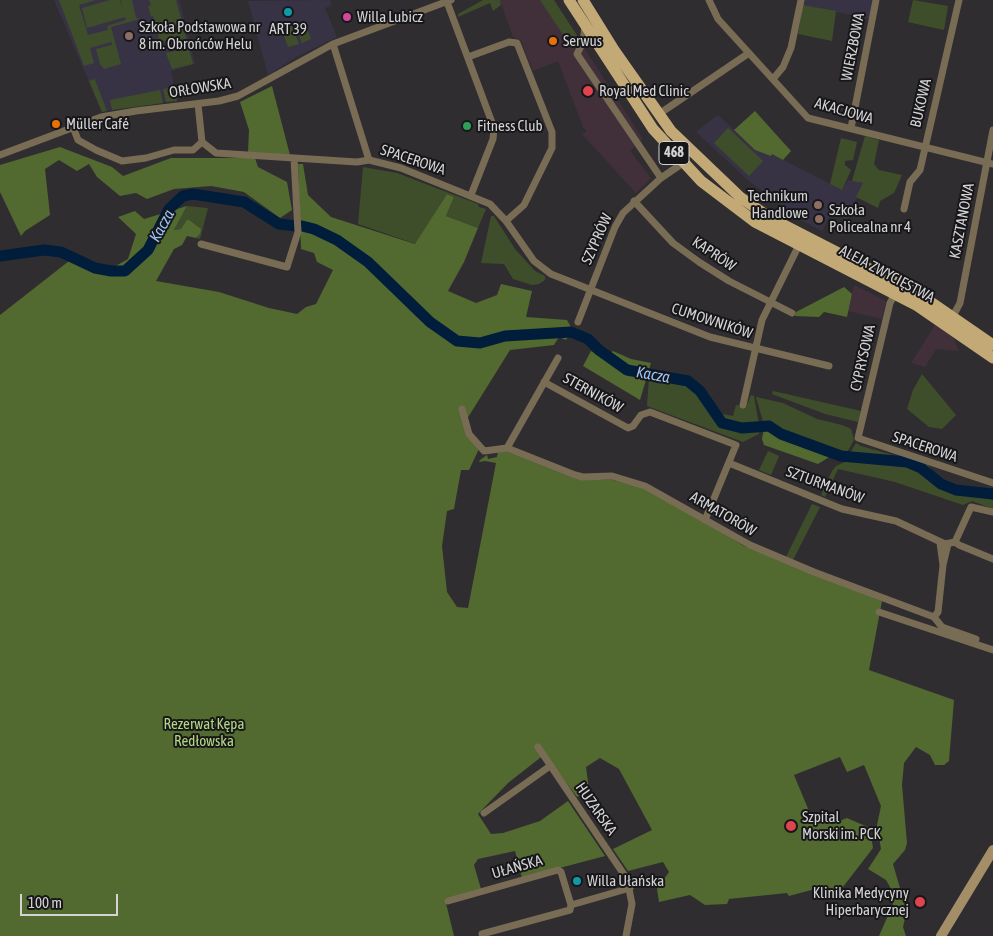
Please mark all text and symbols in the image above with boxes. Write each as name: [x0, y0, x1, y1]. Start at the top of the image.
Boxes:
marker: ART 39: [282, 6, 294, 18]
place label: Willa Lubicz: [357, 8, 423, 26]
marker: Willa Lubicz: [341, 11, 353, 23]
street label: WIERZBOWA: [838, 11, 868, 83]
place label: Szkoła Podstawowa nr 8 im. Obrońców Helu: [139, 18, 260, 53]
place label: ART 39: [269, 20, 307, 38]
marker: Szkoła Podstawowa nr 8 im. Obrońców Helu: [123, 30, 135, 42]
place label: Serwus: [563, 32, 602, 50]
marker: Serwus: [547, 35, 559, 47]
street label: ORŁOWSKA: [168, 74, 232, 102]
street label: BUKOWA: [907, 77, 935, 129]
place label: Royal Med Clinic: [599, 82, 689, 100]
marker: Royal Med Clinic: [581, 84, 595, 98]
street label: AKACJOWA: [813, 94, 875, 128]
place label: Müller Café: [66, 115, 129, 133]
place label: Fitness Club: [477, 117, 543, 135]
marker: Müller Café: [50, 118, 62, 130]
marker: Fitness Club: [461, 120, 473, 132]
street label: SPACEROWA: [378, 141, 448, 179]
road number: 468: [659, 142, 689, 164]
street label: KASZTANOWA: [946, 182, 978, 260]
place label: Technikum Handlowe: [747, 187, 808, 222]
marker: Technikum Handlowe: [812, 199, 824, 211]
place label: Szkoła Policealna nr 4: [829, 201, 911, 236]
water label: Kacza: [145, 207, 179, 245]
street label: SZYPRÓW: [578, 211, 616, 267]
marker: Szkoła Policealna nr 4: [813, 213, 825, 225]
street label: KAPRÓW: [689, 233, 739, 275]
street label: ALEJA ZWYCIĘSTWA: [836, 241, 938, 307]
street label: CUMOWNIKÓW: [669, 299, 755, 343]
street label: CYPRYSOWA: [847, 323, 879, 393]
water label: Kacza: [635, 363, 671, 387]
street label: STERNIKÓW: [560, 369, 626, 417]
street label: SPACEROWA: [890, 428, 960, 466]
street label: SZTURMANÓW: [784, 463, 866, 507]
street label: ARMATORÓW: [687, 488, 759, 540]
park label: Rezerwat Kępa Redłowska: [164, 715, 244, 750]
street label: HUZARSKA: [571, 779, 621, 839]
place label: Szpital Morski im. PCK: [802, 808, 881, 843]
marker: Szpital Morski im. PCK: [784, 819, 798, 833]
street label: UŁAŃSKA: [490, 851, 544, 883]
place label: Willa Ułańska: [587, 872, 664, 890]
marker: Willa Ułańska: [571, 875, 583, 887]
scale bar: [22, 884, 120, 916]
place label: Klinika Medycyny Hiperbarycznej: [813, 884, 909, 919]
text: 100 m: [28, 894, 62, 911]
marker: Klinika Medycyny Hiperbarycznej: [913, 895, 927, 909]

